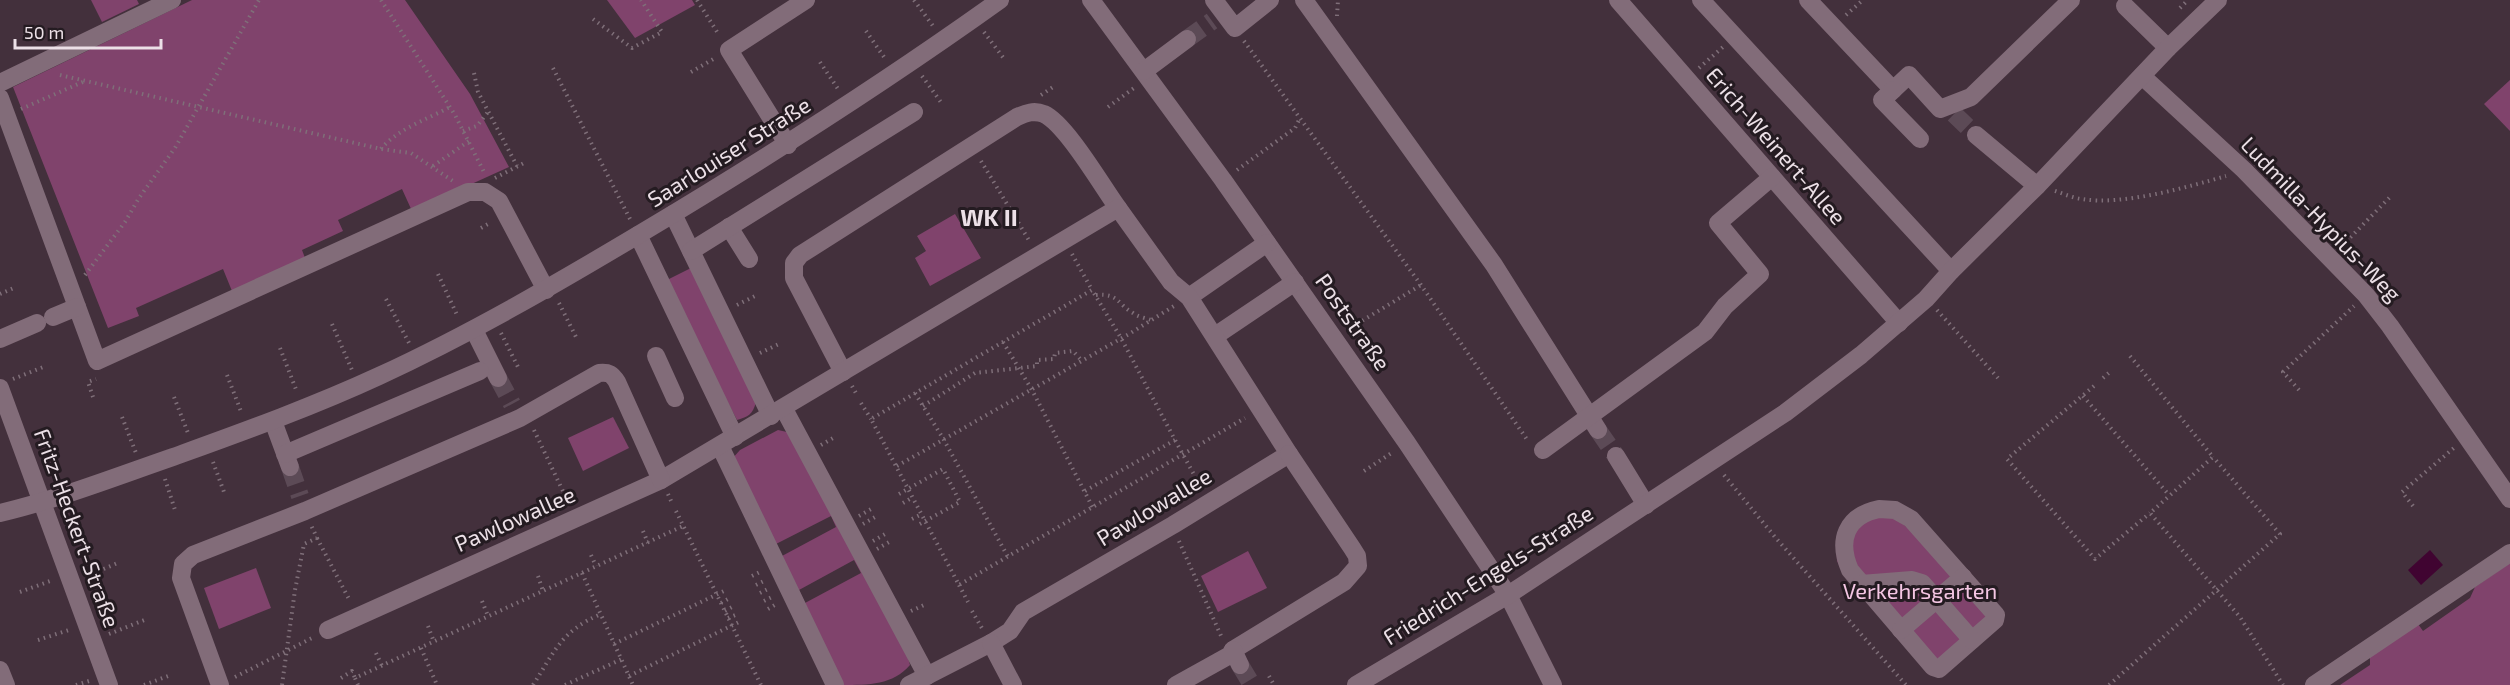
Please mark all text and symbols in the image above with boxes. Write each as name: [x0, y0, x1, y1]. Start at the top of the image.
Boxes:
scale bar: [15, 12, 160, 50]
text: 50 m: [24, 21, 64, 43]
street label: Erich-Weinert-Allee: [1701, 62, 1852, 229]
street label: Saarlouiser Straße: [642, 91, 815, 212]
street label: Ludmilla-Hypius-Weg: [2236, 131, 2407, 306]
district label: WK II: [960, 202, 1018, 231]
street label: Poststraße: [1311, 268, 1397, 375]
street label: Fritz-Heckert-Straße: [30, 425, 126, 631]
street label: Pawlowallee: [1092, 462, 1215, 550]
street label: Pawlowallee: [450, 480, 579, 556]
street label: Friedrich-Engels-Straße: [1378, 499, 1597, 649]
park label: Verkehrsgarten: [1843, 577, 1997, 603]

